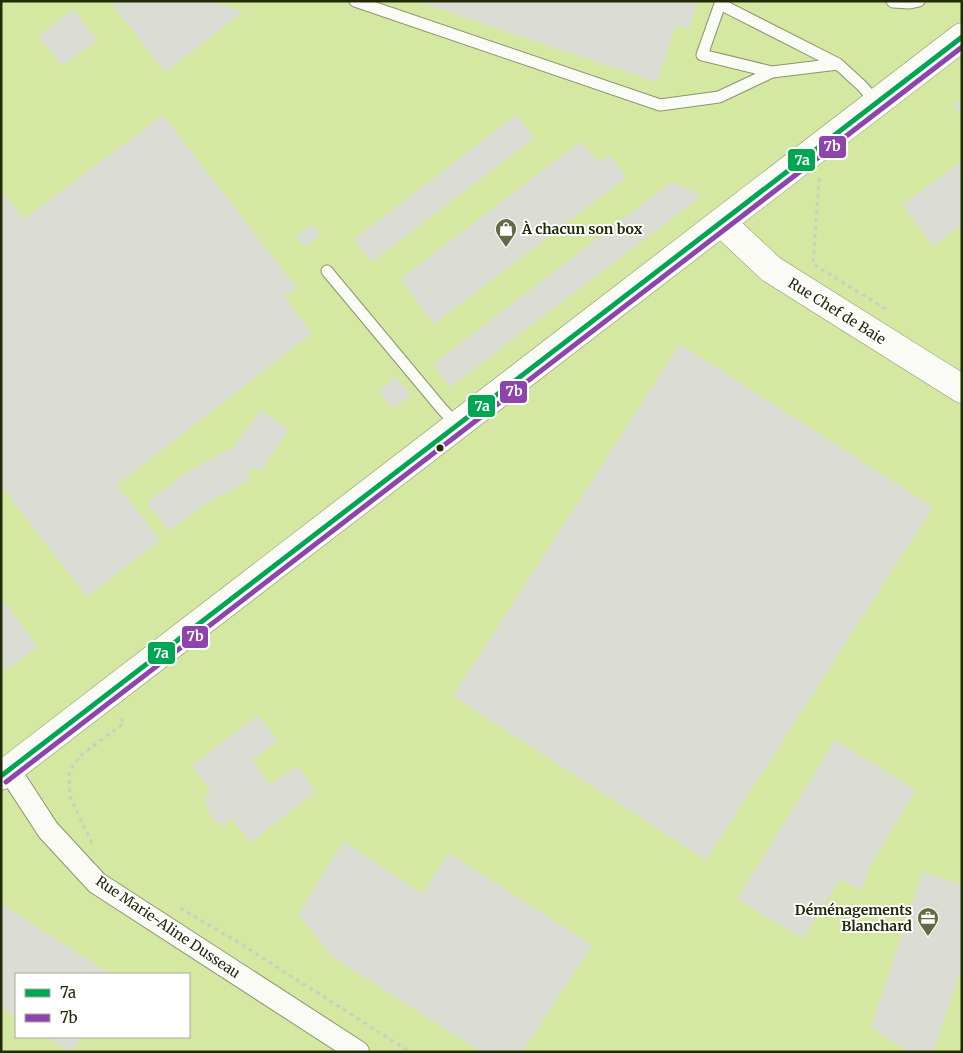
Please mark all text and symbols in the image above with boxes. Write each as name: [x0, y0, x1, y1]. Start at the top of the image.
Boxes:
line badge: 7b: [818, 135, 847, 159]
text: 7b: [823, 137, 841, 155]
line badge: 7a: [787, 148, 816, 172]
text: 7a: [794, 151, 810, 169]
shop icon: À chacun son box: [494, 217, 518, 248]
place label: À chacun son box: [521, 220, 643, 238]
street label: Rue Chef de Baie: [785, 274, 889, 348]
line badge: 7b: [499, 380, 528, 404]
text: 7b: [505, 382, 523, 400]
line badge: 7a: [467, 394, 496, 418]
text: 7a: [474, 397, 490, 415]
unlabelled marker: [435, 443, 445, 453]
line badge: 7b: [181, 625, 209, 649]
text: 7b: [186, 627, 204, 645]
line badge: 7a: [147, 641, 176, 665]
text: 7a: [153, 644, 169, 662]
street label: Rue Marie-Aline Dusseau: [92, 872, 244, 982]
place label: Déménagements Blanchard: [795, 901, 912, 935]
office icon: Déménagements Blanchard: [916, 906, 940, 937]
legend: [15, 973, 190, 1038]
text: 7a: [60, 983, 76, 1002]
text: 7b: [60, 1008, 78, 1027]

